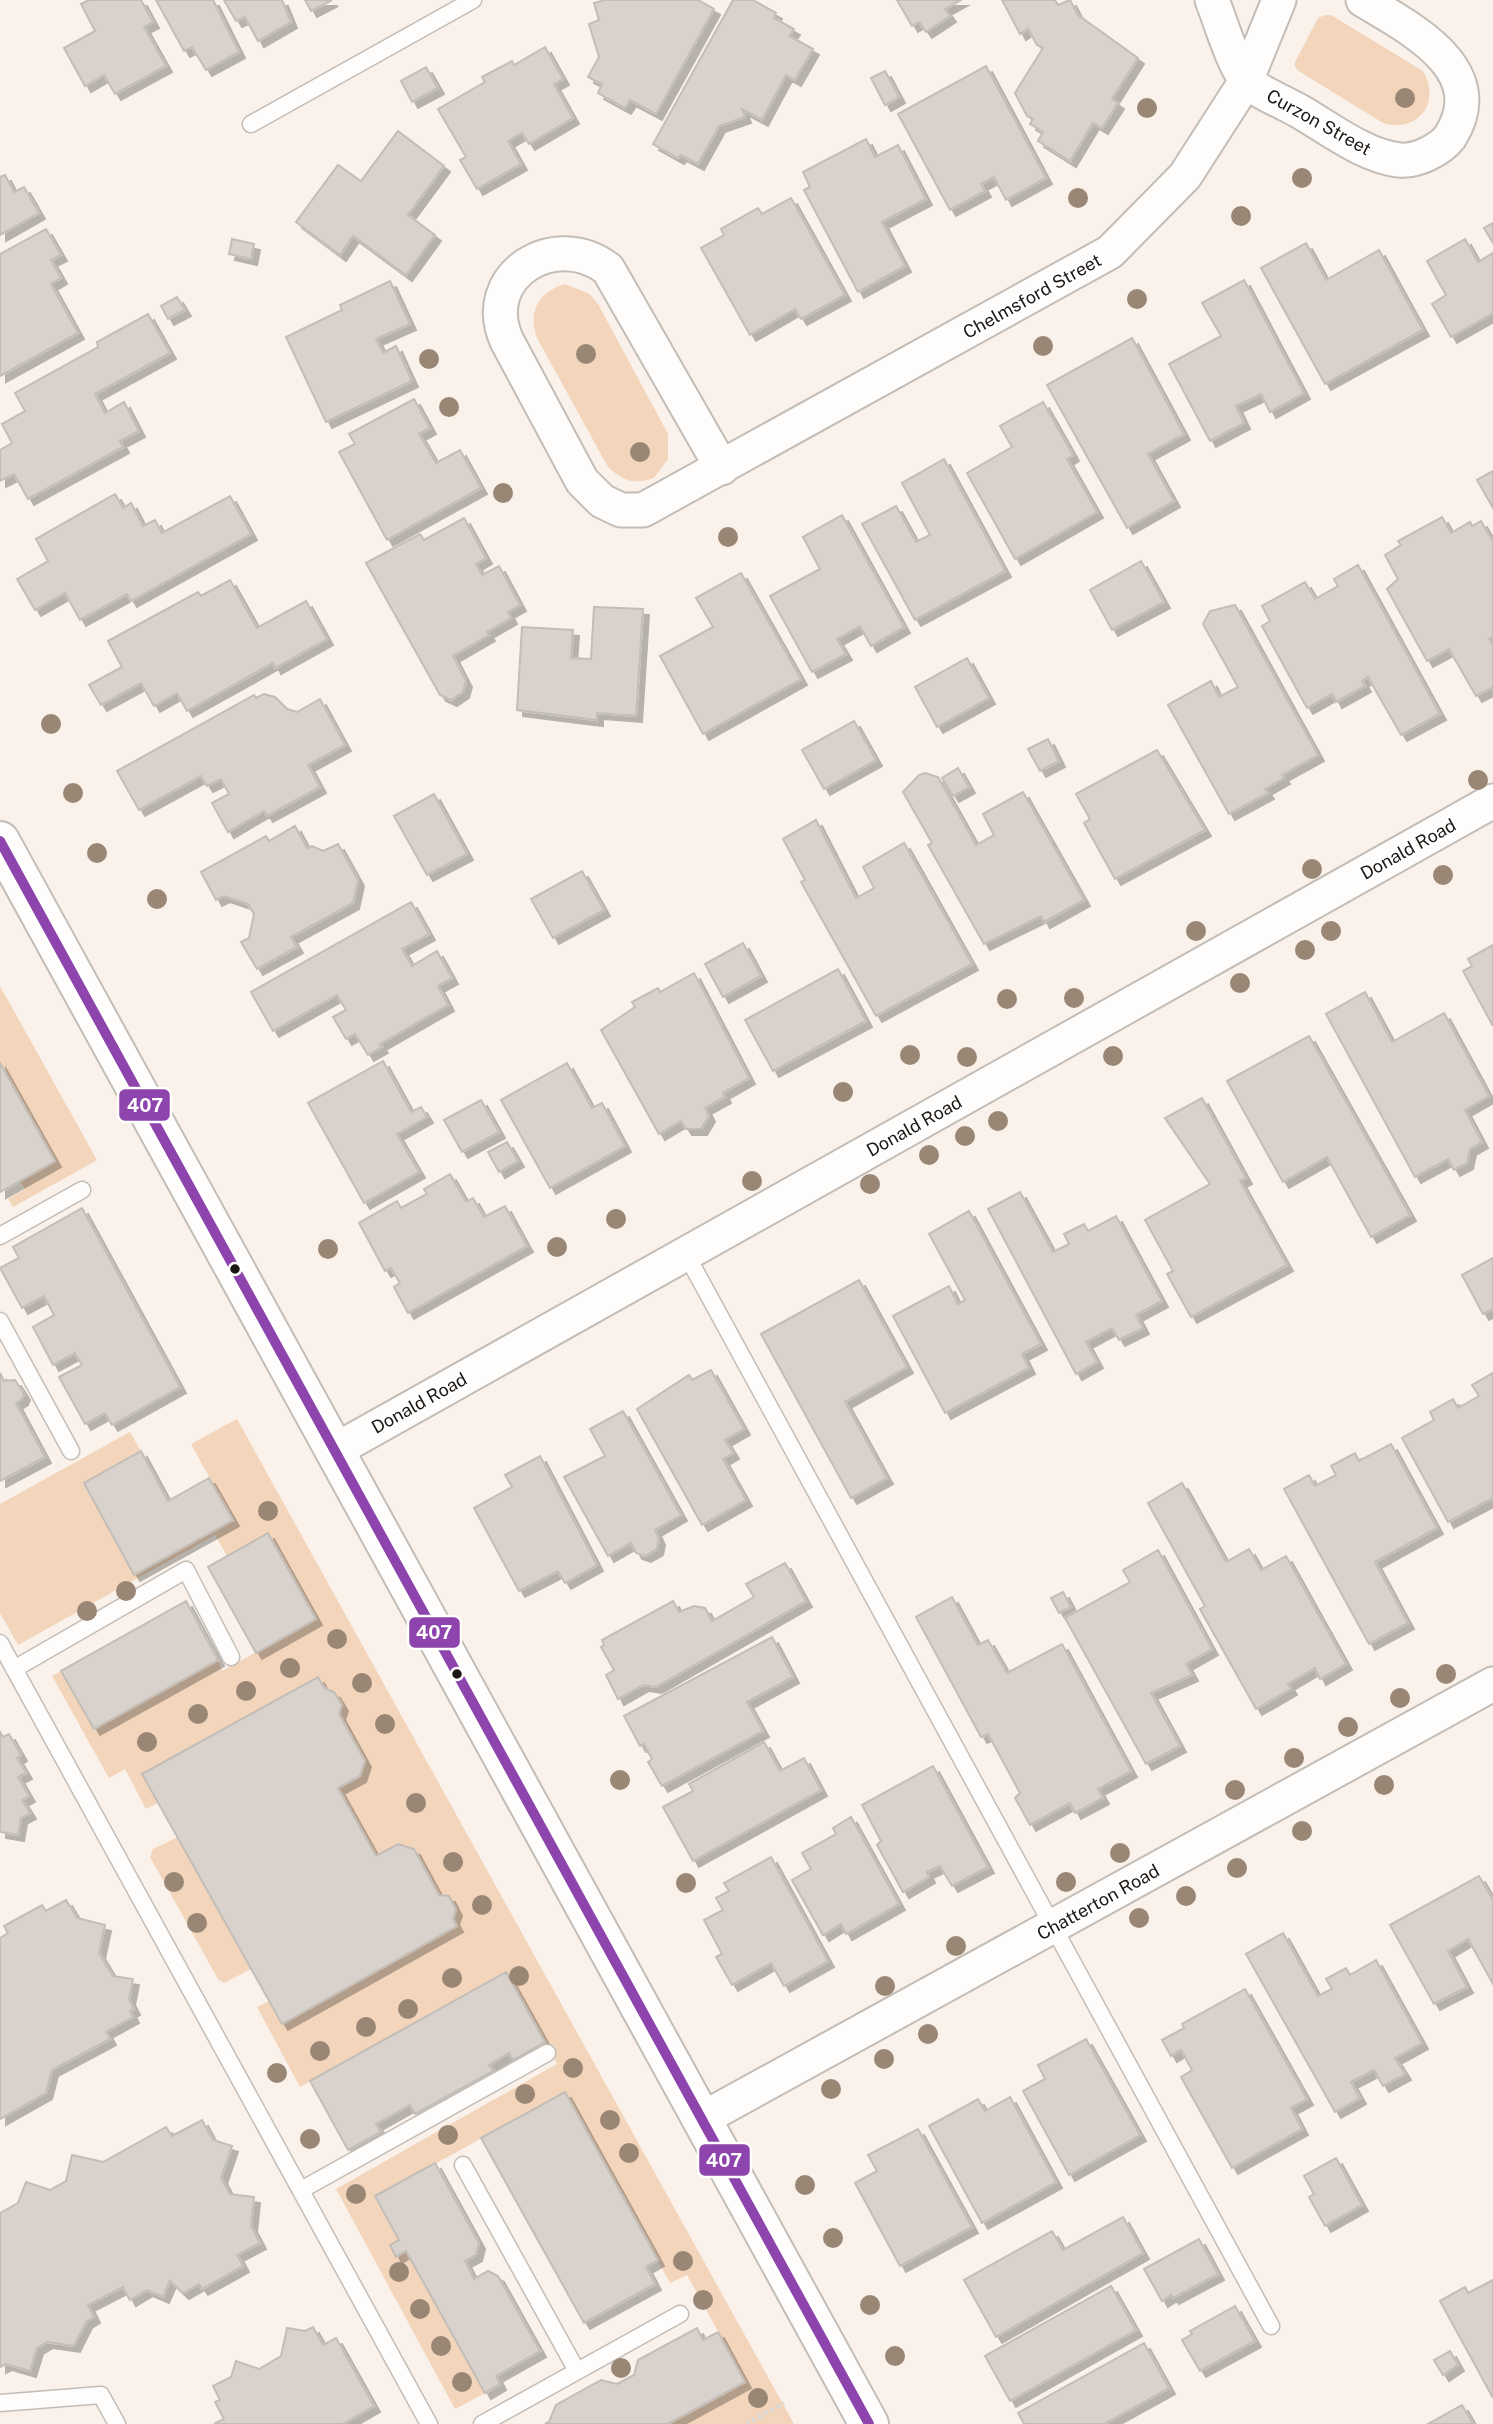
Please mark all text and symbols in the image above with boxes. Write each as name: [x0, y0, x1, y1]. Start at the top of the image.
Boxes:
street label: Curzon Street: [1263, 85, 1375, 159]
street label: Chelmsford Street: [959, 249, 1105, 343]
street label: Donald Road: [1357, 814, 1459, 884]
line badge: 407: [118, 1088, 171, 1122]
street label: Donald Road: [863, 1091, 965, 1161]
text: 407: [127, 1094, 163, 1116]
unlabelled marker: [228, 1262, 242, 1276]
street label: Donald Road: [368, 1368, 470, 1438]
line badge: 407: [408, 1616, 461, 1649]
text: 407: [416, 1621, 452, 1643]
unlabelled marker: [450, 1667, 464, 1681]
street label: Chatterton Road: [1033, 1860, 1163, 1944]
line badge: 407: [698, 2143, 751, 2177]
text: 407: [706, 2149, 742, 2171]

